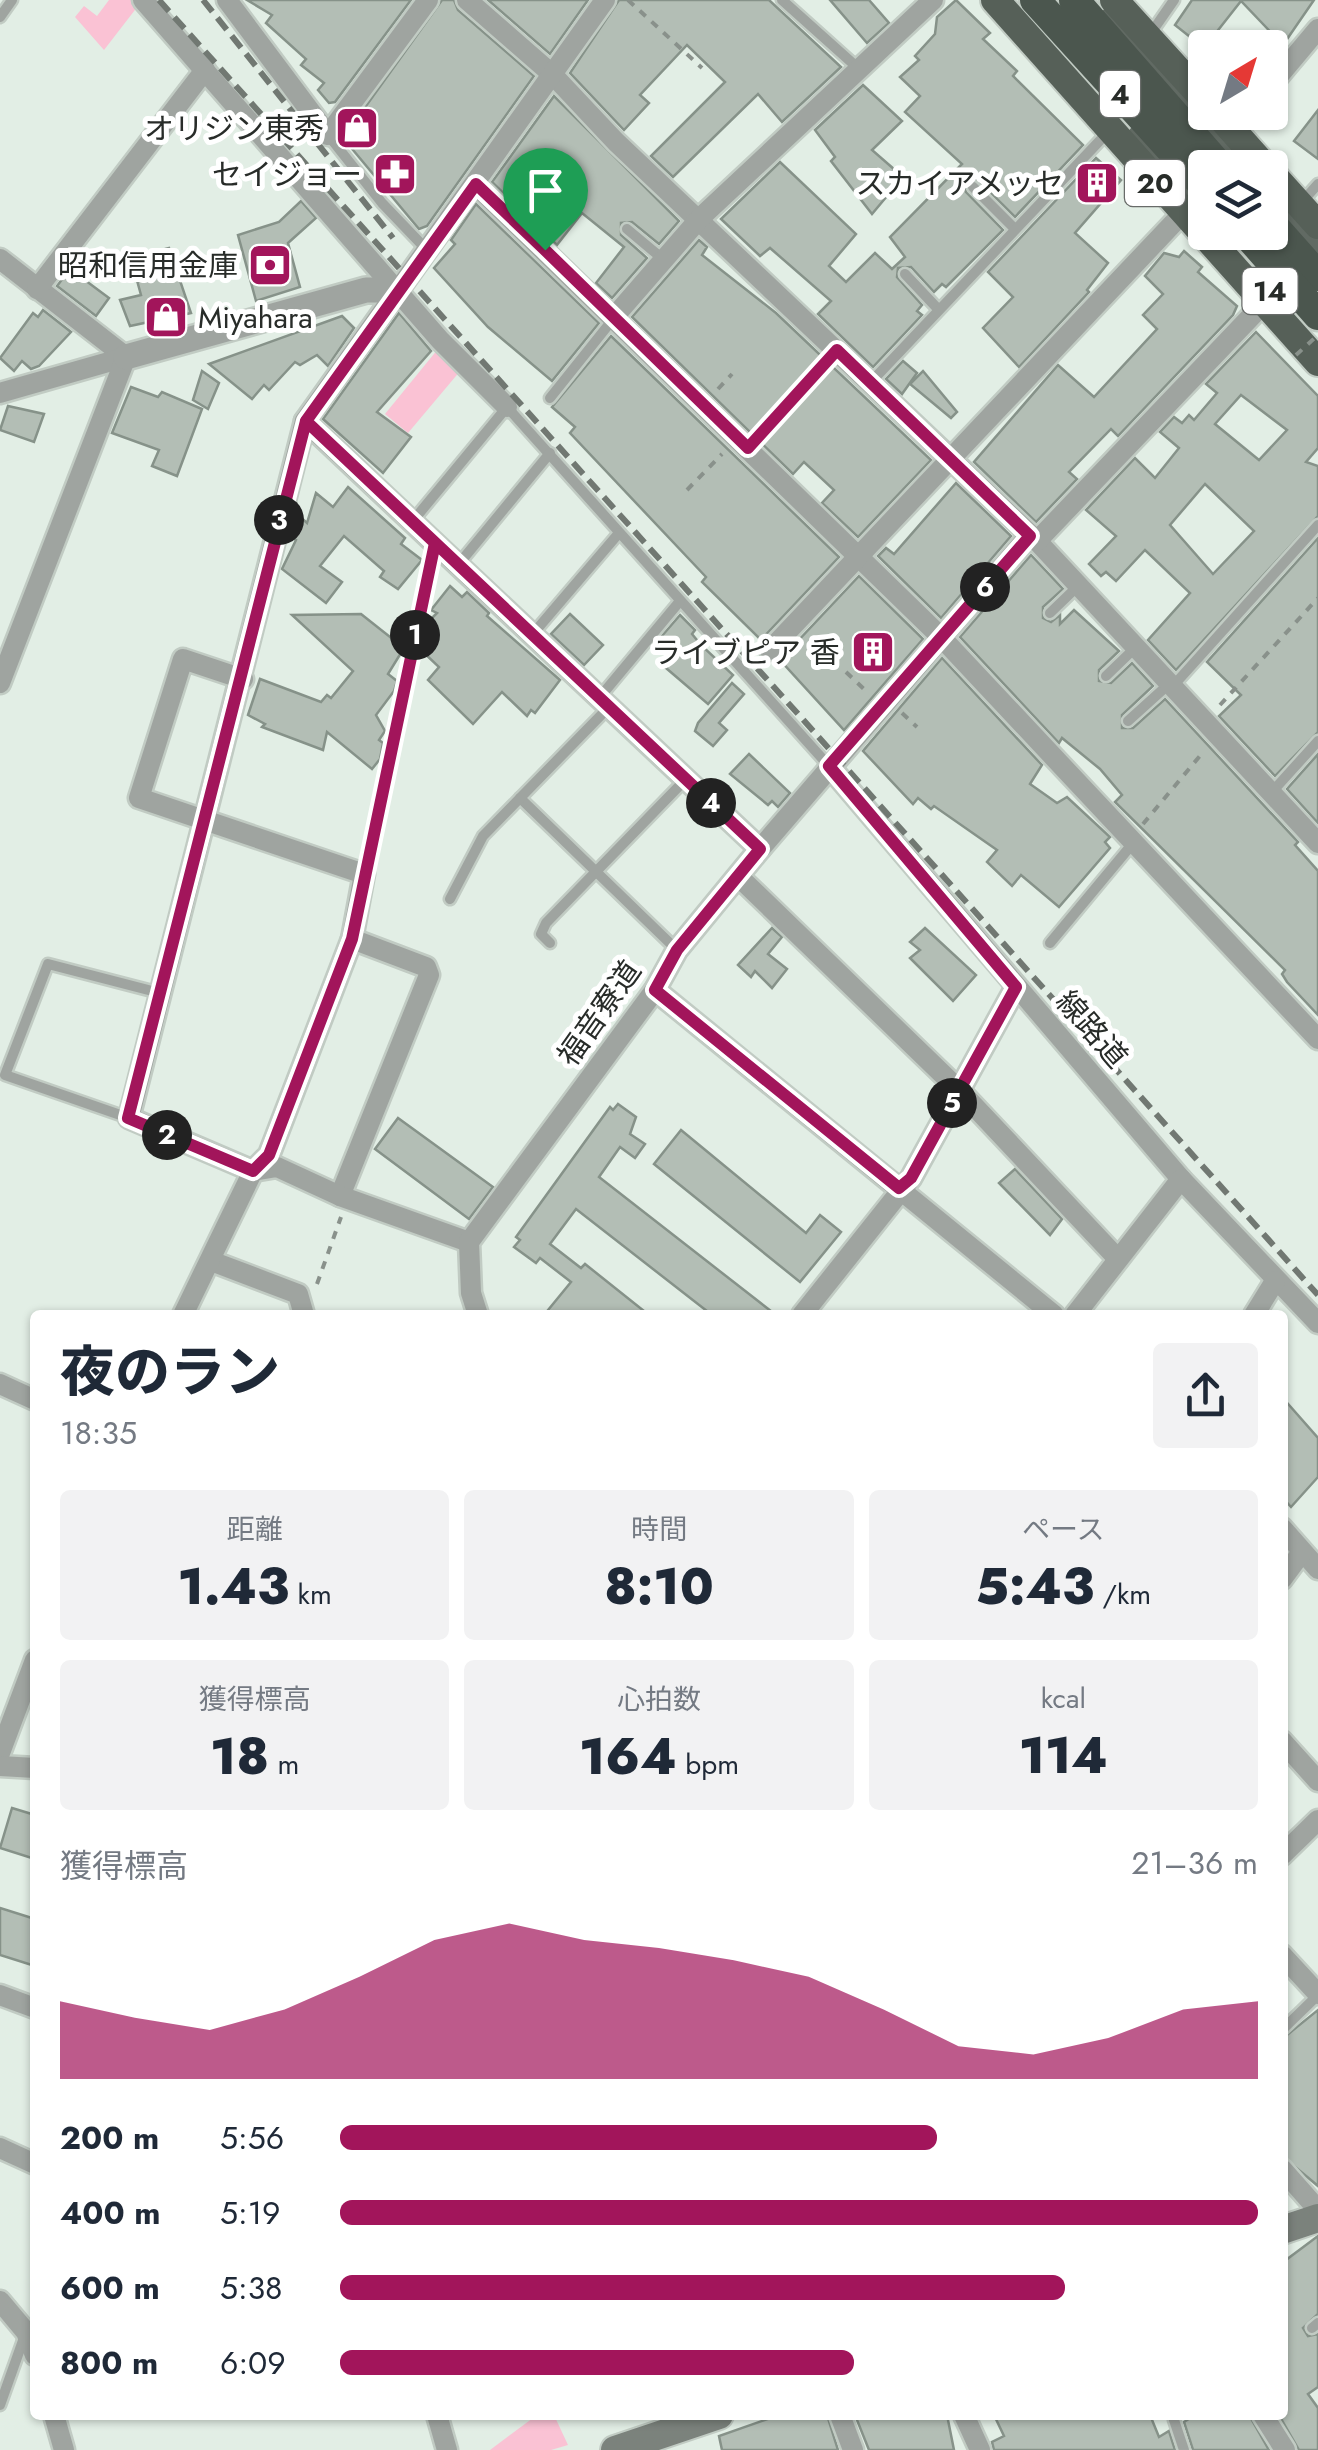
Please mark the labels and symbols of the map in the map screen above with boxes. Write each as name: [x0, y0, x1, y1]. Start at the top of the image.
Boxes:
north arrow: [1188, 30, 1288, 130]
road number: 4: [1100, 71, 1140, 117]
shop icon: オリジン東秀: [334, 105, 380, 151]
place label: オリジン東秀: [144, 107, 324, 150]
pin: [503, 148, 588, 251]
pharmacy icon: セイジョー: [372, 151, 418, 197]
place label: セイジョー: [212, 153, 362, 196]
building icon: スカイアメッセ: [1074, 160, 1120, 206]
road number: 20: [1125, 160, 1185, 206]
place label: スカイアメッセ: [856, 162, 1064, 205]
bank icon: 昭和信用金庫: [247, 242, 293, 288]
place label: 昭和信用金庫: [58, 244, 238, 287]
road number: 14: [1242, 268, 1298, 314]
shop icon: Miyahara: [143, 294, 189, 340]
place label: Miyahara: [198, 296, 313, 339]
pin: 3: [254, 495, 304, 545]
pin: 6: [960, 562, 1010, 612]
pin: 1: [390, 610, 440, 660]
building icon: ライブピア 香: [850, 629, 896, 675]
place label: ライブピア 香: [651, 631, 840, 674]
pin: 4: [686, 778, 736, 828]
street label: 福音寮道: [547, 952, 651, 1074]
street label: 線路道: [1046, 981, 1138, 1077]
pin: 5: [927, 1078, 977, 1128]
pin: 2: [142, 1110, 192, 1160]

